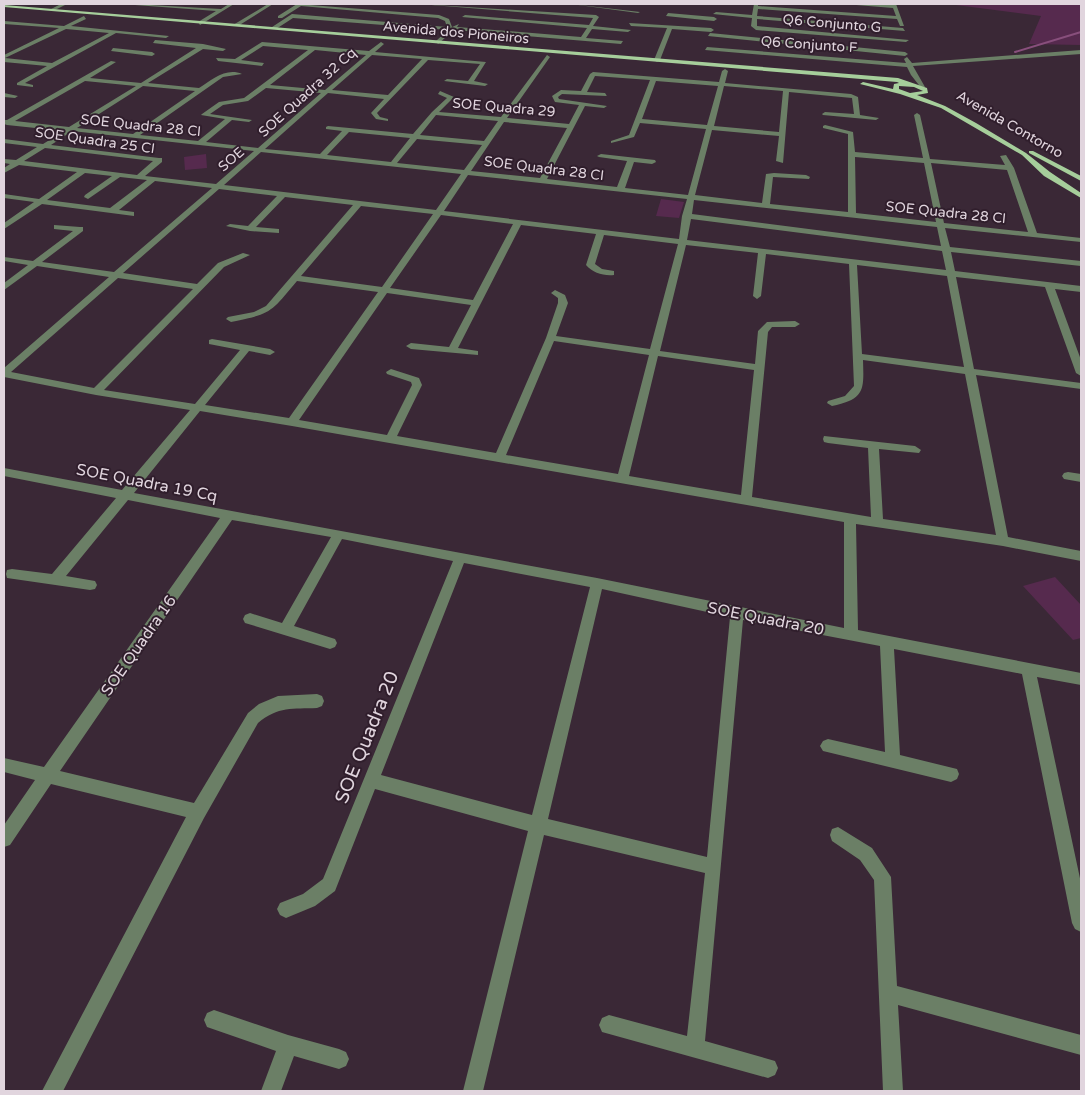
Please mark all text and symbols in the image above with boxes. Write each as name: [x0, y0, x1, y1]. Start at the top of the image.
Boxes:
street label: Q6 Conjunto G: [782, 11, 882, 36]
street label: Avenida dos Pioneiros: [382, 18, 530, 47]
street label: Q6 Conjunto F: [760, 33, 858, 56]
street label: SOE Quadra 32 Cq: [255, 44, 360, 141]
street label: Avenida Contorno: [954, 87, 1066, 162]
street label: SOE Quadra 29: [452, 95, 556, 120]
street label: SOE Quadra 28 CI: [80, 111, 202, 140]
street label: SOE Quadra 25 CI: [34, 124, 156, 157]
street label: SOE: [215, 143, 248, 175]
street label: SOE Quadra 28 CI: [483, 153, 605, 184]
street label: SOE Quadra 28 CI: [885, 198, 1007, 227]
street label: SOE Quadra 19 Cq: [75, 459, 219, 506]
street label: SOE Quadra 16: [97, 591, 181, 700]
street label: SOE Quadra 20: [706, 598, 826, 640]
street label: SOE Quadra 20: [330, 668, 403, 807]

